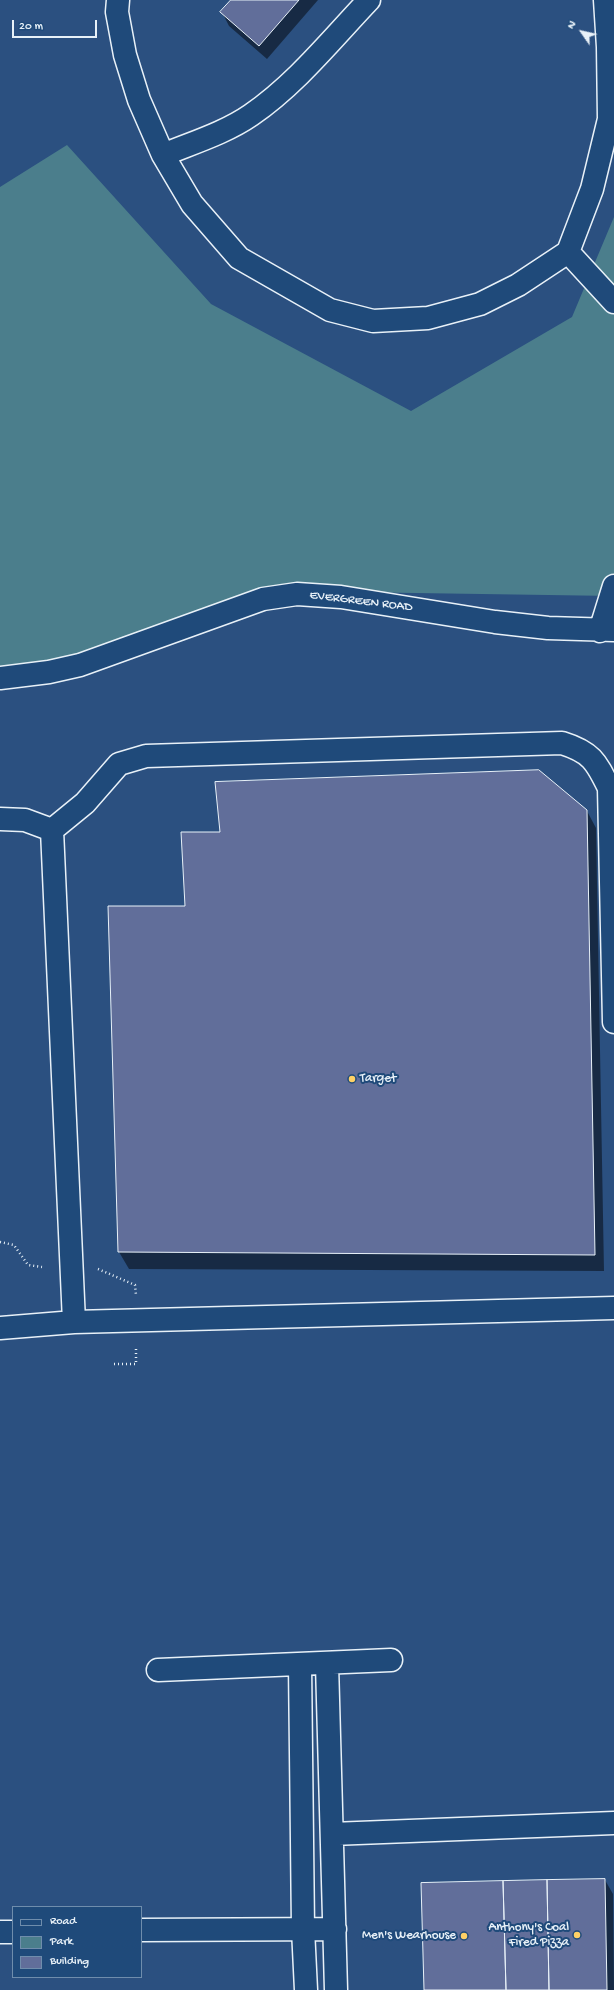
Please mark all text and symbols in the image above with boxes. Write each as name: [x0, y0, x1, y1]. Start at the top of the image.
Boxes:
scale bar: [14, 12, 99, 38]
north arrow: [562, 12, 602, 52]
text: N: [565, 19, 579, 32]
text: 20 m: [19, 20, 43, 34]
street label: EVERGREEN ROAD: [309, 588, 413, 616]
place label: Target: [360, 1071, 396, 1087]
marker: Target: [347, 1074, 357, 1084]
legend: [12, 1906, 142, 1978]
text: Road: [50, 1915, 76, 1929]
place label: Anthony's Coal Fired Pizza: [489, 1920, 569, 1951]
place label: Men's Wearhouse: [362, 1928, 456, 1944]
marker: Anthony's Coal Fired Pizza: [572, 1930, 582, 1940]
marker: Men's Wearhouse: [459, 1931, 469, 1941]
text: Park: [50, 1935, 73, 1949]
text: Building: [50, 1955, 89, 1969]

